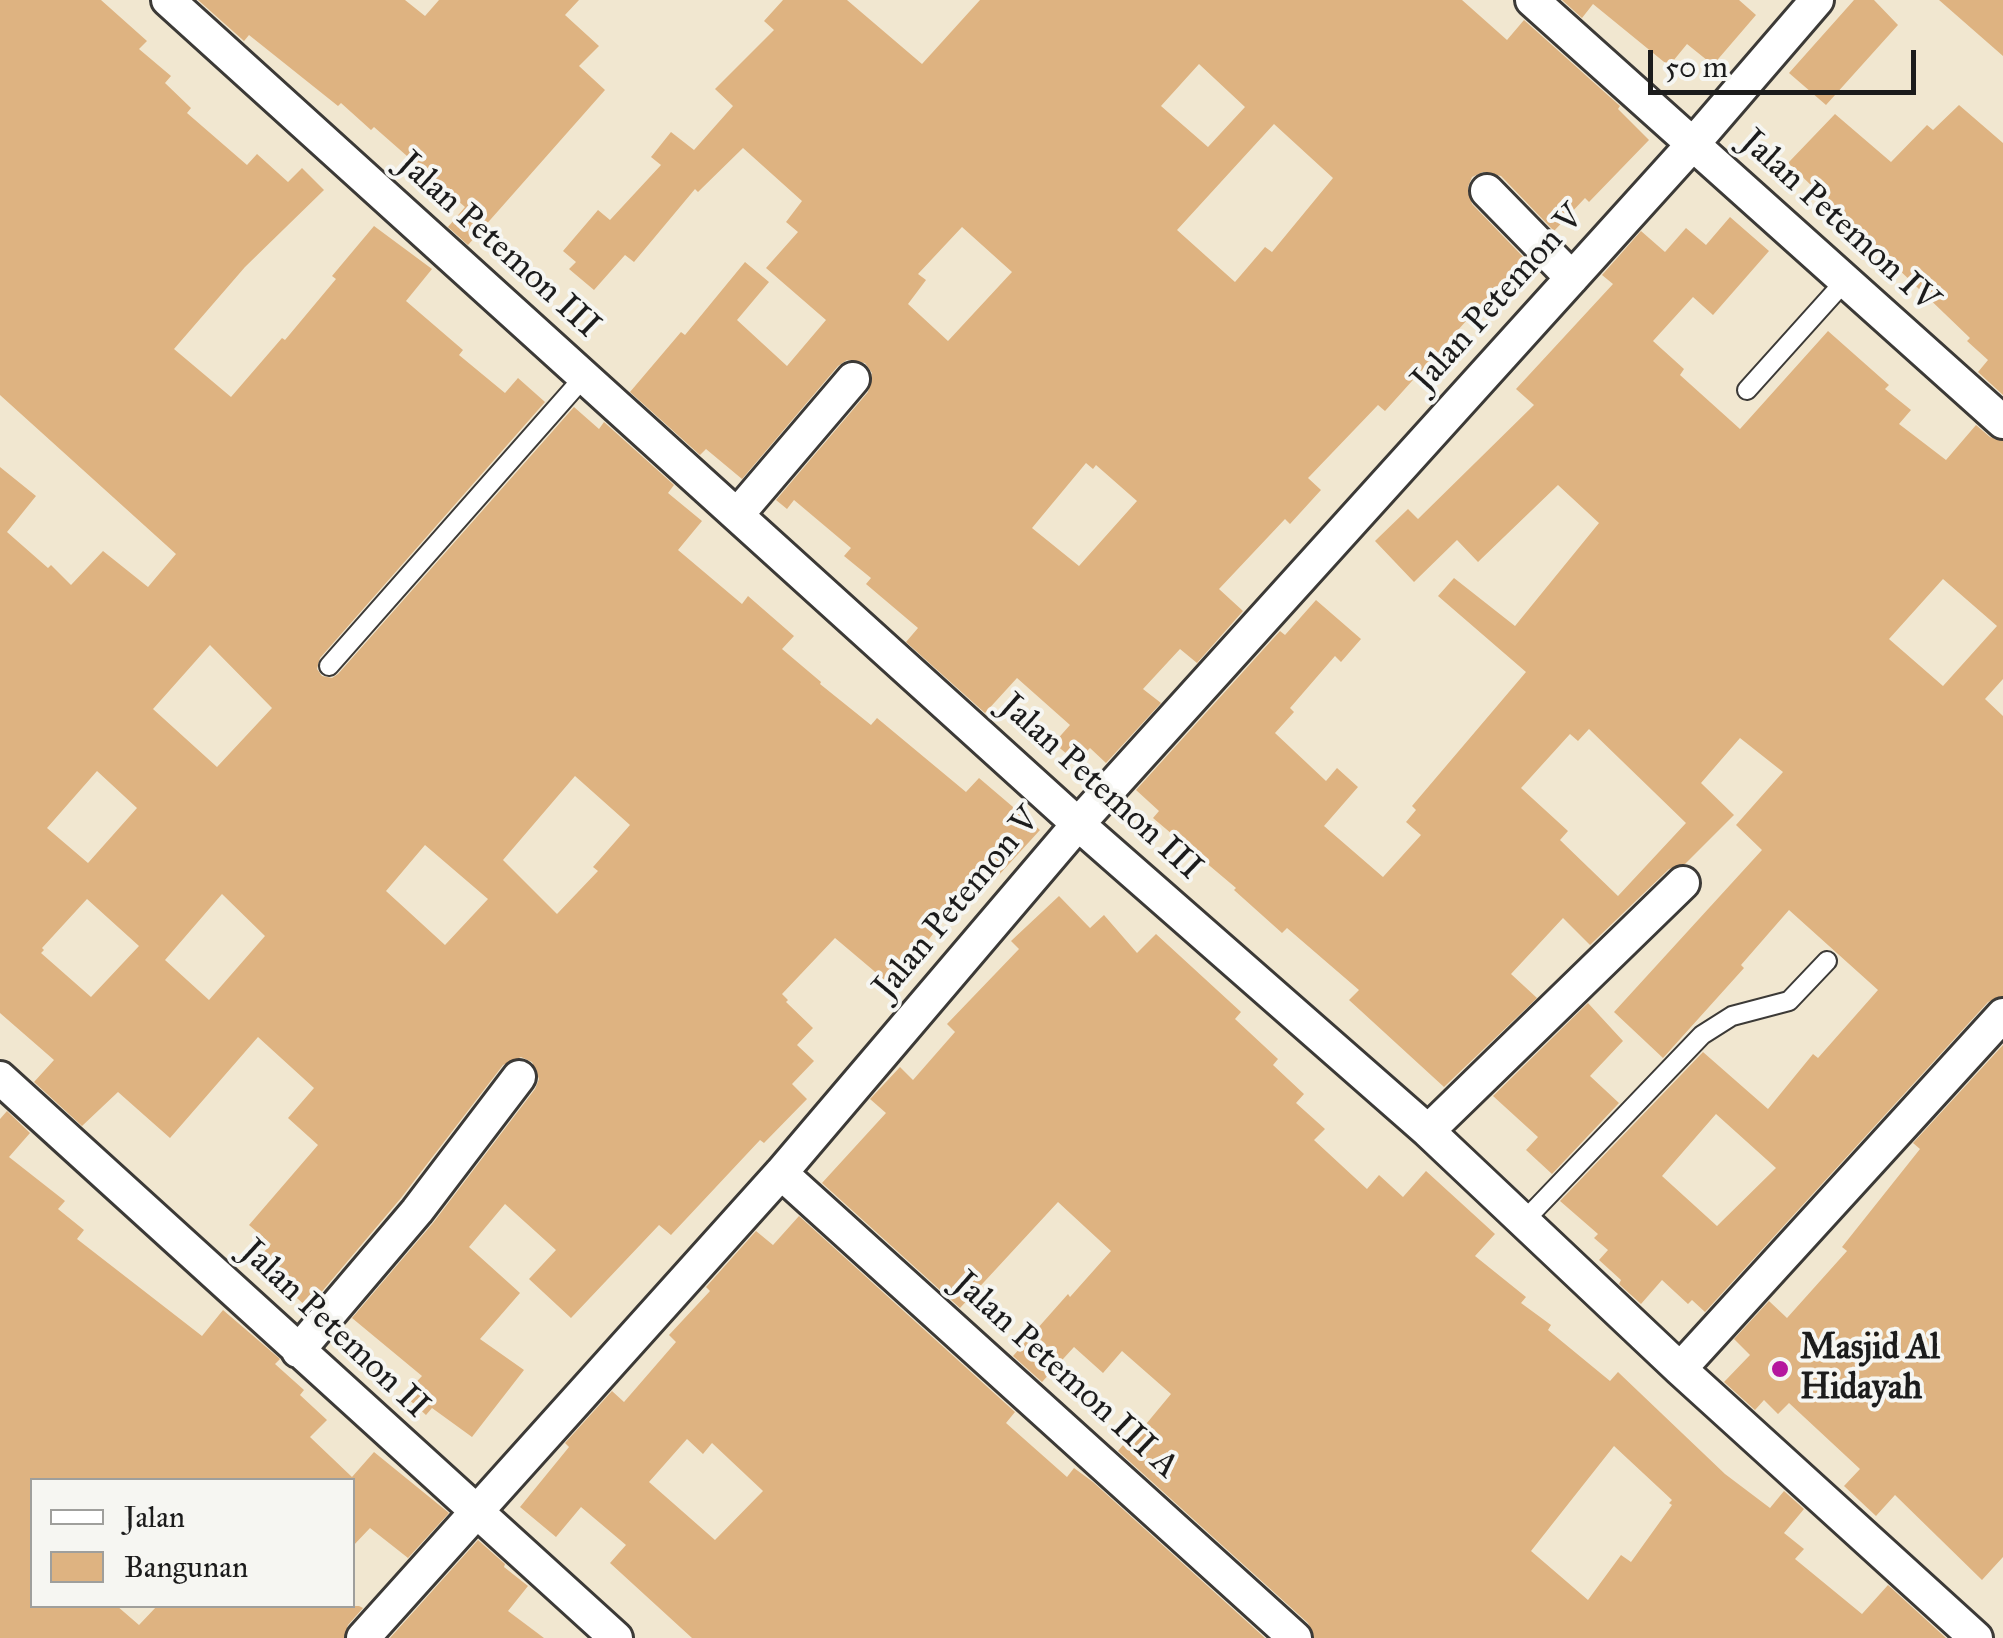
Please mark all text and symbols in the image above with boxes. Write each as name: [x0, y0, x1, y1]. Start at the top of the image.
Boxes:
scale bar: [1653, 30, 1920, 92]
text: 50 m: [1665, 49, 1728, 85]
street label: Jalan Petemon IV: [1731, 122, 1947, 322]
street label: Jalan Petemon III: [388, 144, 608, 348]
street label: Jalan Petemon V: [1404, 197, 1594, 401]
street label: Jalan Petemon III: [990, 686, 1210, 890]
street label: Jalan Petemon V: [866, 800, 1050, 1008]
street label: Jalan Petemon II: [231, 1232, 437, 1428]
street label: Jalan Petemon III A: [943, 1264, 1187, 1488]
place label: Masjid Al Hidayah: [1800, 1328, 1940, 1410]
marker: Masjid Al Hidayah: [1769, 1358, 1791, 1380]
legend: [30, 1478, 355, 1608]
text: Jalan: [124, 1499, 185, 1535]
text: Bangunan: [124, 1549, 248, 1585]

